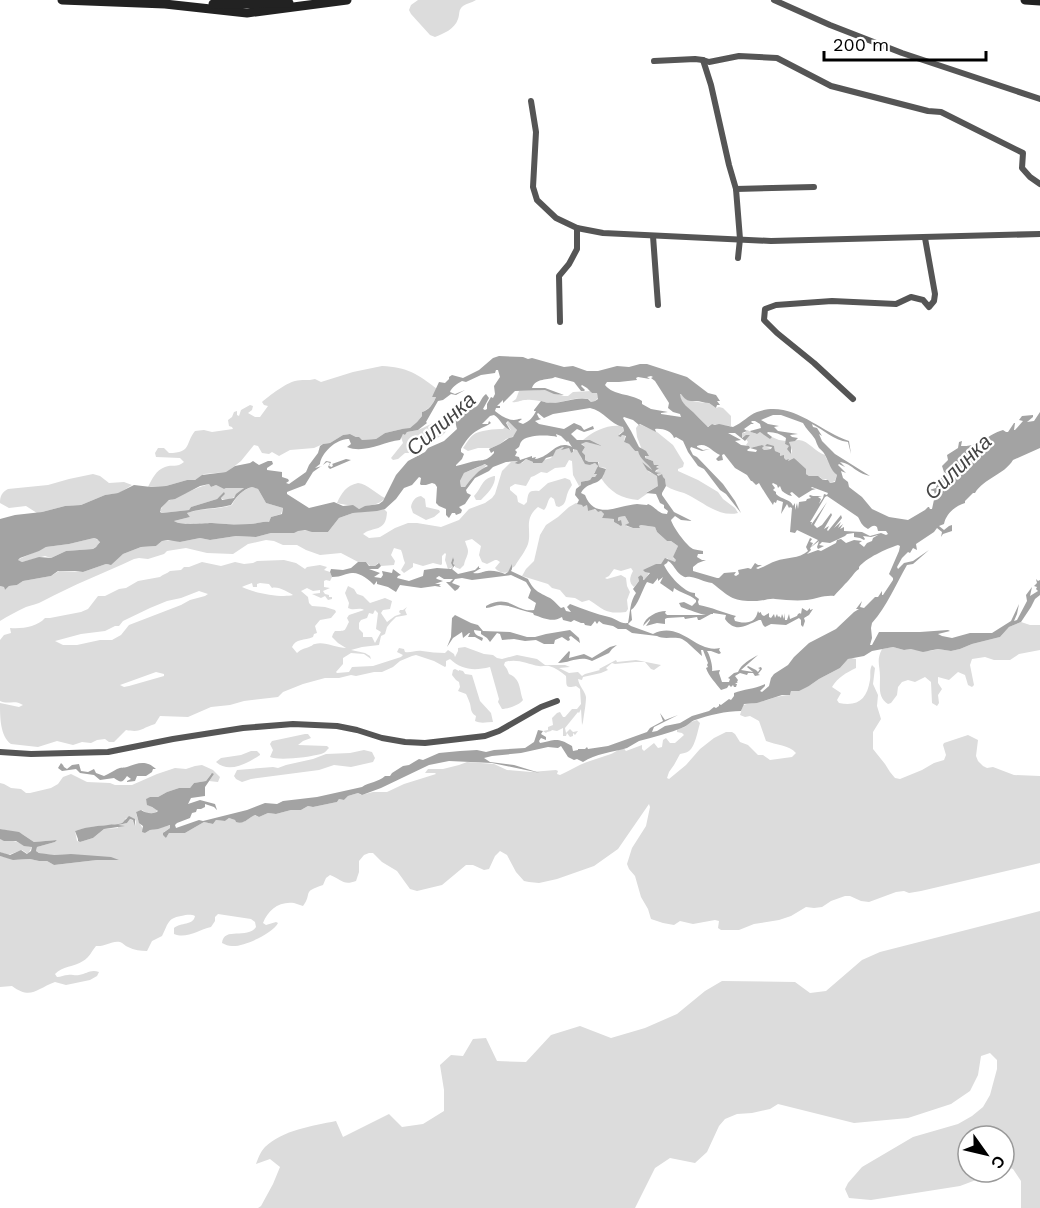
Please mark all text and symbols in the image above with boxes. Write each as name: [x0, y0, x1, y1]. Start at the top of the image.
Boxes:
scale bar: [824, 24, 986, 62]
text: 200 m: [833, 34, 889, 55]
water label: Силинка: [401, 387, 480, 460]
water label: Силинка: [919, 429, 996, 505]
north arrow: [956, 1124, 1016, 1184]
text: С: [987, 1152, 1009, 1173]

